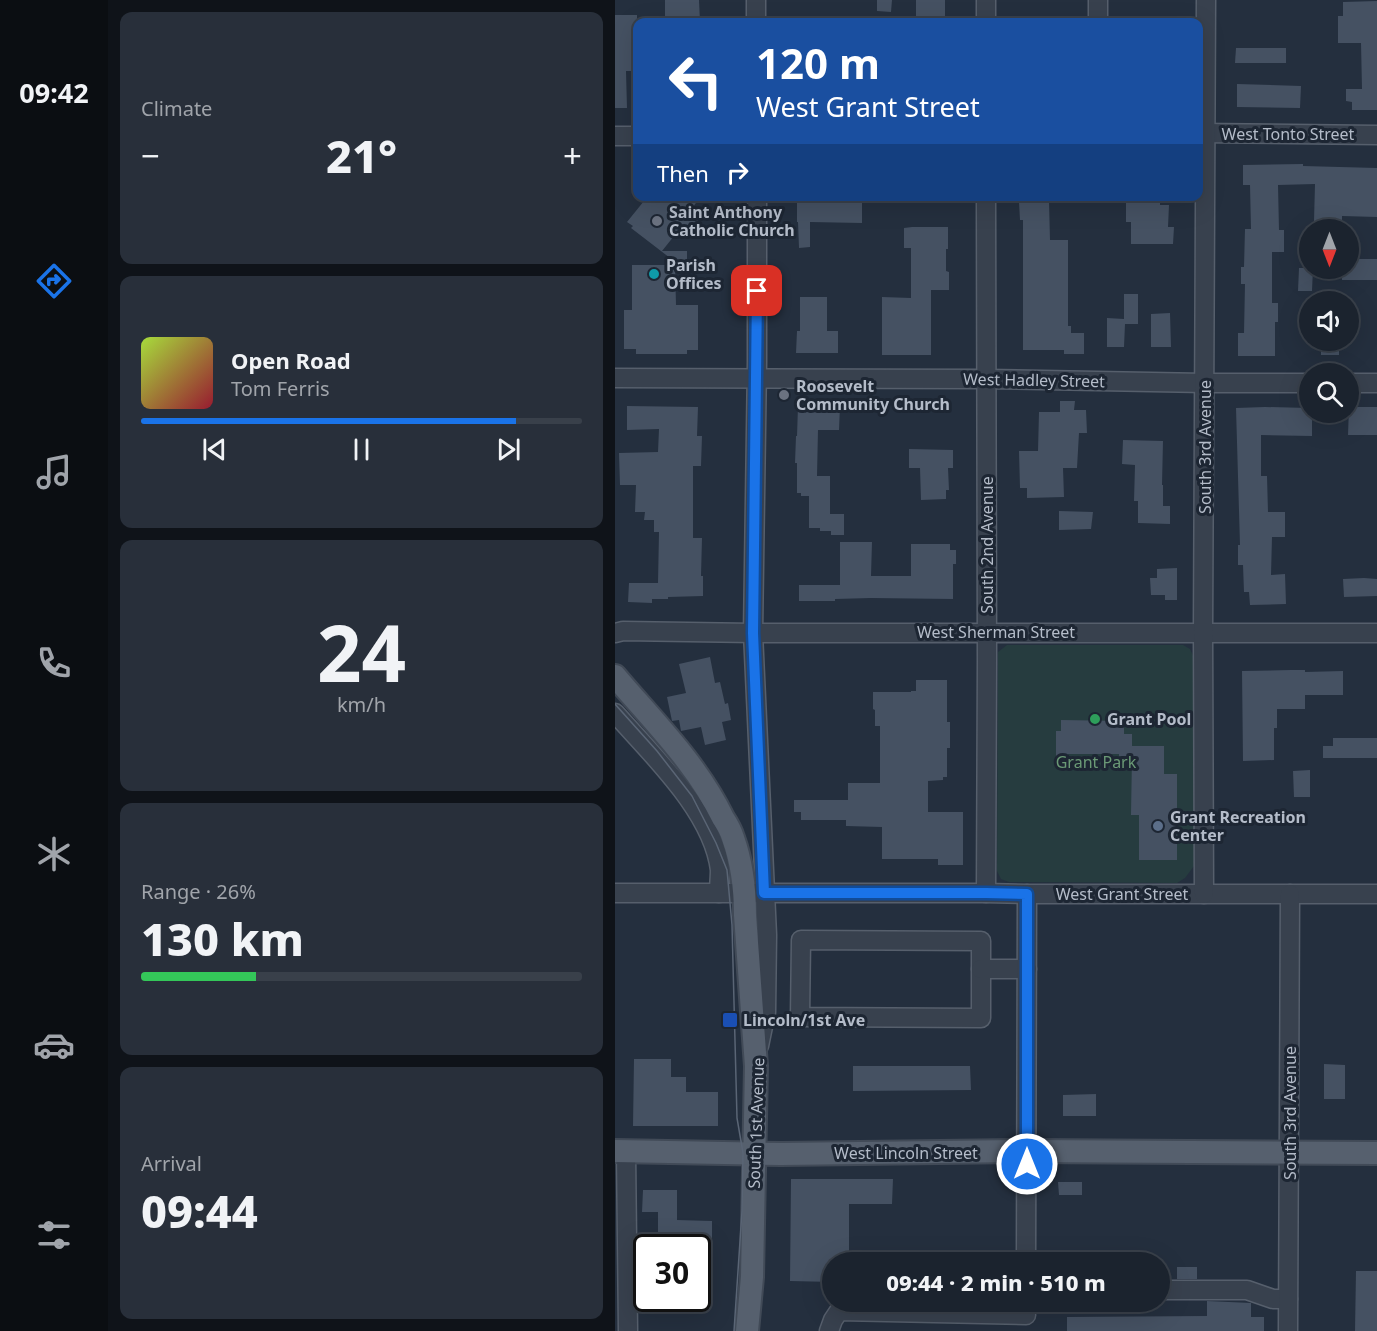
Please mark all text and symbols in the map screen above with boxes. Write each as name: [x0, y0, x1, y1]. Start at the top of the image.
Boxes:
text: 120 m: [756, 34, 880, 91]
icon: left: [657, 42, 735, 120]
text: 09:42: [19, 74, 89, 111]
text: West Grant Street: [756, 88, 980, 125]
text: Climate: [141, 95, 212, 122]
street label: West Tonto Street: [1222, 123, 1355, 145]
text: 21°: [326, 125, 397, 186]
text: −: [141, 133, 160, 178]
text: +: [563, 133, 582, 178]
icon: right: [721, 156, 754, 189]
text: Then: [657, 158, 709, 188]
place label: Saint Anthony Catholic Church: [669, 201, 795, 241]
marker: Saint Anthony Catholic Church: [650, 214, 664, 228]
north arrow: [1299, 219, 1359, 279]
map controls: [1299, 219, 1359, 423]
place label: Parish Offices: [666, 254, 722, 294]
icon: directions: [33, 260, 75, 302]
pin: [731, 265, 782, 316]
marker: Parish Offices: [647, 267, 661, 281]
icon: arrive: [740, 274, 773, 307]
button: sound: [1299, 291, 1359, 351]
text: Open Road: [231, 345, 351, 375]
button: search: [1299, 363, 1359, 423]
street label: West Hadley Street: [963, 368, 1105, 392]
text: Tom Ferris: [231, 375, 330, 402]
place label: Roosevelt Community Church: [796, 375, 950, 415]
street label: South 3rd Avenue: [1194, 380, 1216, 514]
marker: Roosevelt Community Church: [777, 388, 791, 402]
icon: previous: [198, 433, 231, 466]
icon: pause: [345, 433, 378, 466]
icon: next: [492, 433, 525, 466]
icon: music: [33, 451, 75, 493]
street label: South 2nd Avenue: [976, 476, 998, 614]
text: 24: [317, 599, 406, 705]
street label: West Sherman Street: [917, 621, 1075, 643]
icon: phone: [33, 642, 75, 684]
text: km/h: [337, 691, 386, 718]
place label: Grant Pool: [1107, 708, 1191, 730]
marker: Grant Pool: [1088, 712, 1102, 726]
park label: Grant Park: [1056, 751, 1137, 773]
place label: Grant Recreation Center: [1170, 806, 1306, 846]
marker: Grant Recreation Center: [1151, 819, 1165, 833]
icon: climate: [33, 833, 75, 875]
text: Range · 26%: [141, 878, 256, 905]
street label: West Grant Street: [1056, 883, 1189, 905]
text: 130 km: [141, 908, 304, 969]
place label: Lincoln/1st Ave: [743, 1009, 865, 1031]
marker: Lincoln/1st Ave: [721, 1011, 739, 1029]
icon: car: [33, 1024, 75, 1066]
street label: South 3rd Avenue: [1279, 1046, 1301, 1180]
street label: South 1st Avenue: [743, 1057, 769, 1189]
position arrow: [995, 1132, 1059, 1196]
street label: West Lincoln Street: [834, 1142, 978, 1164]
text: Arrival: [141, 1150, 202, 1177]
text: 09:44: [141, 1180, 258, 1241]
icon: filters: [33, 1214, 75, 1256]
speed limit sign: 30: [633, 1234, 711, 1312]
text: 09:44 · 2 min · 510 m: [886, 1267, 1106, 1297]

